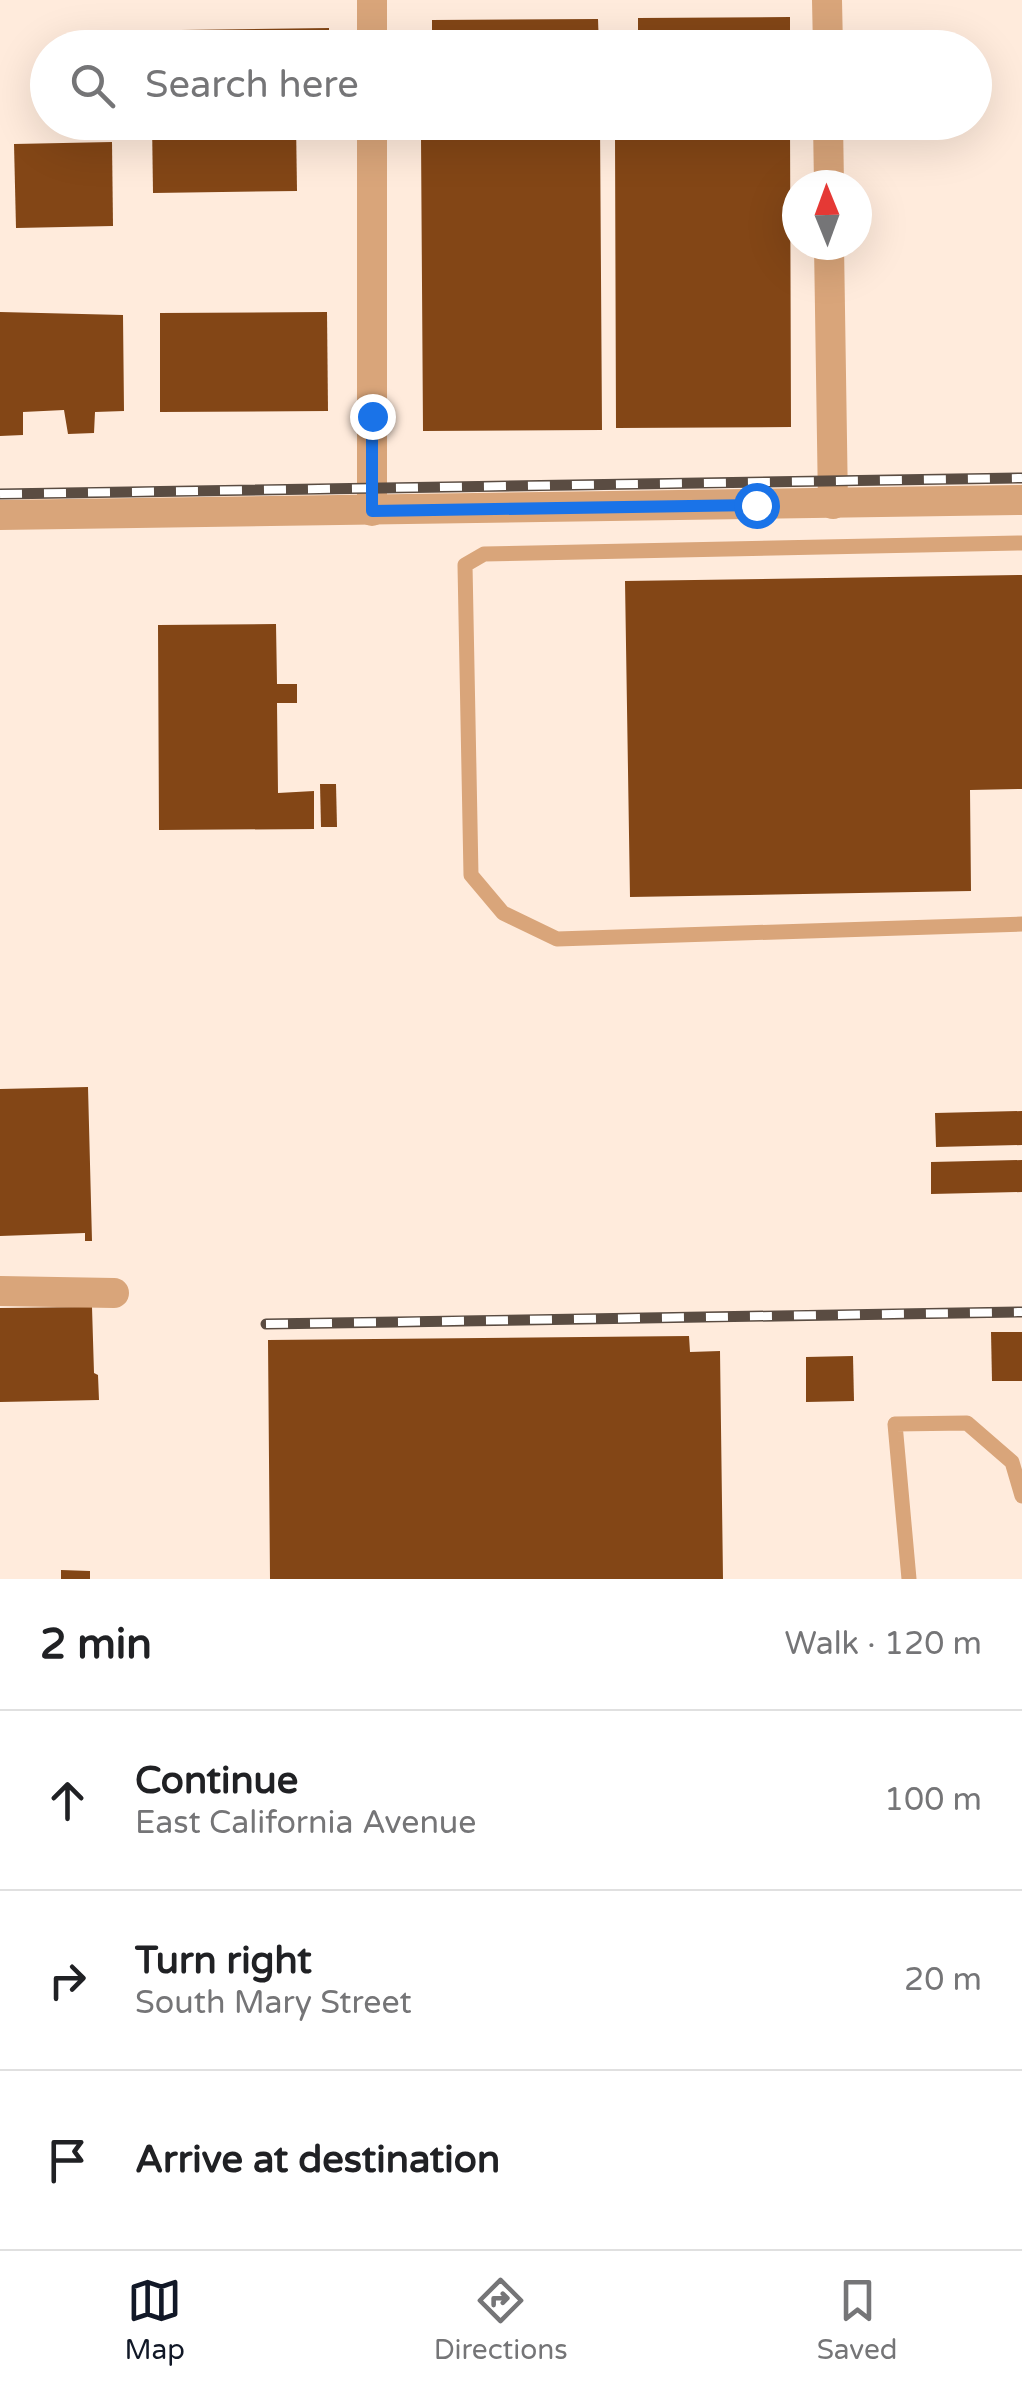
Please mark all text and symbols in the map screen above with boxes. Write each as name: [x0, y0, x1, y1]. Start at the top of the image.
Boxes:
search box: [30, 30, 992, 140]
icon: search: [65, 58, 120, 113]
text: Search here: [145, 62, 359, 108]
north arrow: [782, 170, 872, 260]
route end: [350, 394, 396, 440]
route start: [734, 483, 780, 529]
text: 2 min: [40, 1619, 152, 1670]
text: Walk · 120 m: [785, 1625, 982, 1663]
text: Continue: [135, 1758, 298, 1804]
icon: ahead: [40, 1773, 95, 1828]
text: 100 m: [884, 1781, 982, 1819]
text: East California Avenue: [135, 1804, 476, 1842]
text: Turn right: [135, 1938, 312, 1984]
icon: right: [40, 1953, 95, 2008]
text: 20 m: [904, 1961, 982, 1999]
text: South Mary Street: [135, 1984, 412, 2022]
icon: arrive: [40, 2133, 95, 2188]
text: Arrive at destination: [135, 2137, 500, 2183]
tab: Map: [124, 2273, 185, 2367]
tab: Directions: [434, 2273, 568, 2367]
tab: Saved: [817, 2273, 898, 2367]

